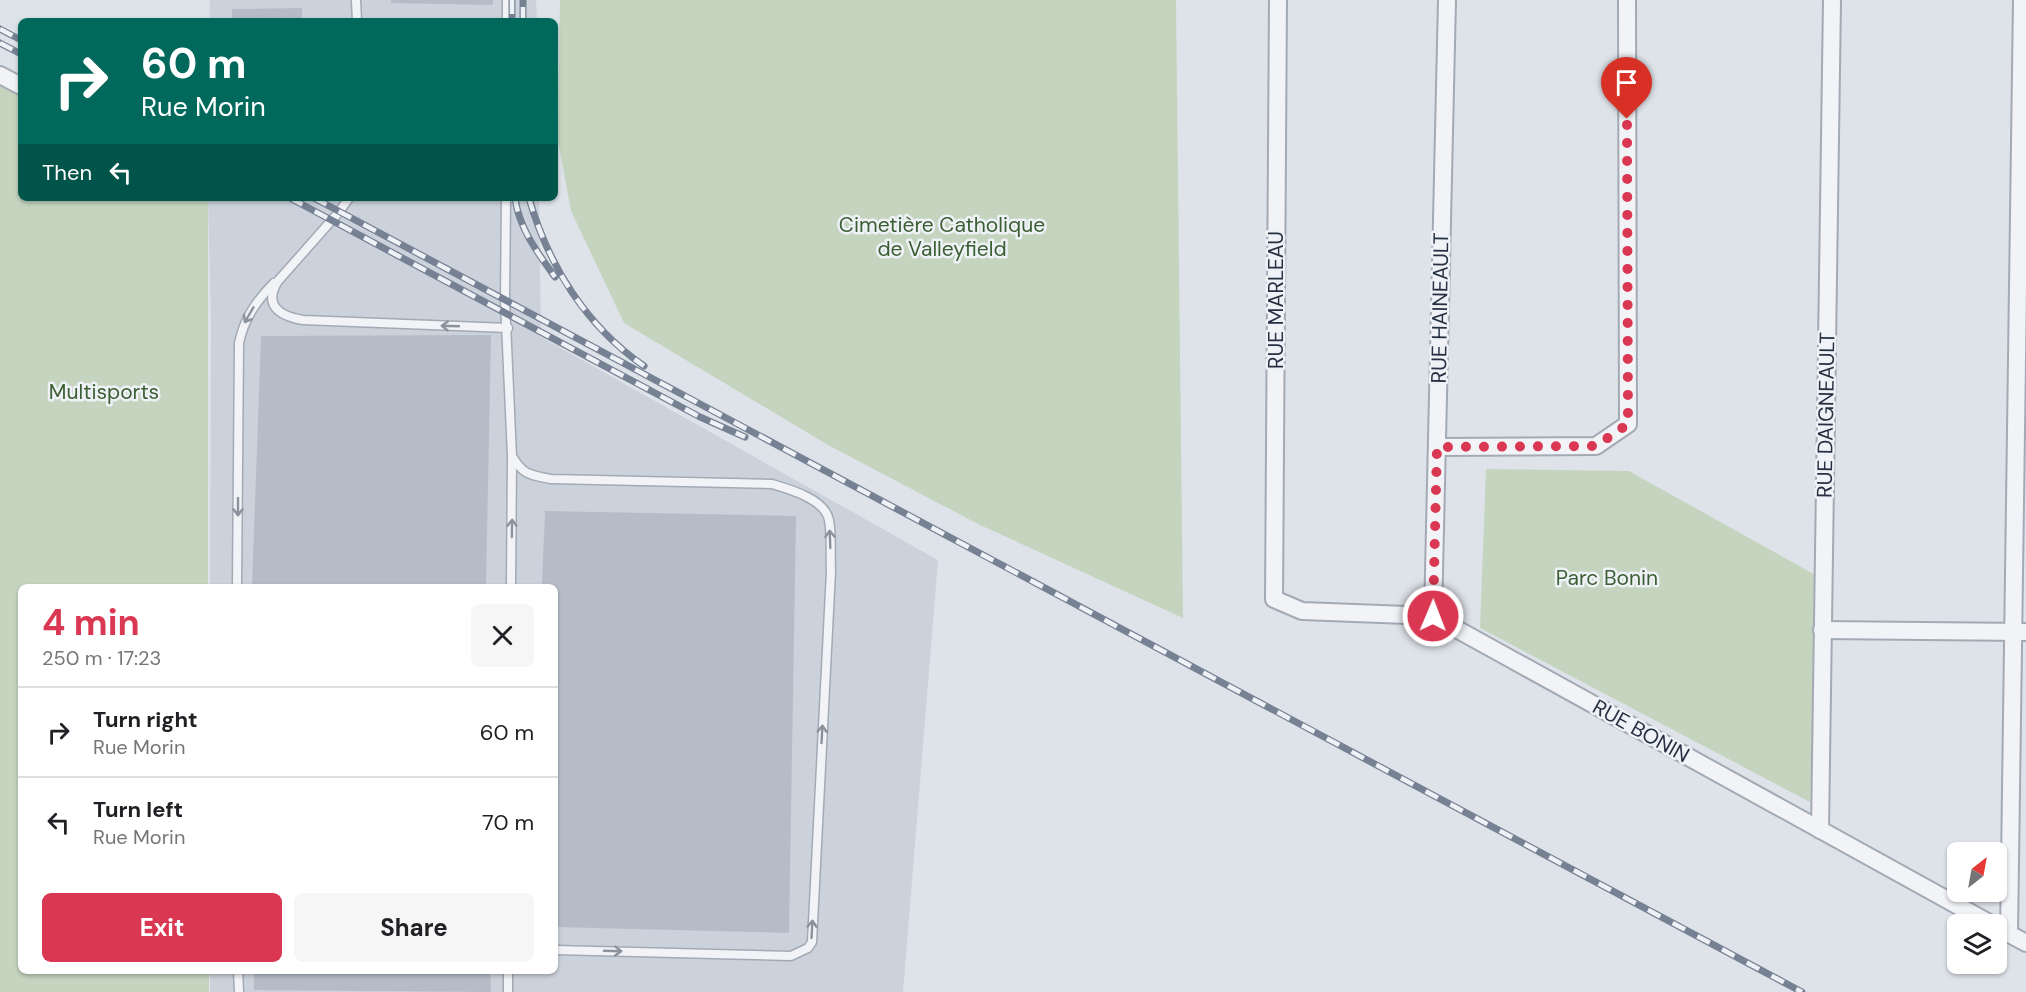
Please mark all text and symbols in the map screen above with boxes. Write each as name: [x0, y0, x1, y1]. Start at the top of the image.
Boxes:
text: 60 m: [141, 36, 247, 91]
icon: right: [42, 42, 120, 120]
pin: [1601, 57, 1652, 119]
icon: arrive: [1610, 66, 1643, 99]
text: Rue Morin: [141, 89, 266, 124]
icon: left: [104, 156, 137, 189]
text: Then: [42, 158, 92, 187]
park label: Cimetière Catholique de Valleyfield: [839, 211, 1045, 263]
street label: RUE MARLEAU: [1262, 231, 1290, 369]
street label: RUE HAINEAULT: [1425, 232, 1455, 384]
one-way arrow: [243, 305, 254, 323]
one-way arrow: [440, 320, 460, 331]
street label: RUE DAIGNEAULT: [1811, 332, 1841, 498]
park label: Multisports: [49, 378, 159, 406]
one-way arrow: [232, 497, 244, 517]
one-way arrow: [506, 519, 517, 539]
one-way arrow: [824, 530, 835, 550]
park label: Parc Bonin: [1556, 564, 1658, 592]
position arrow: [1401, 584, 1465, 648]
text: 4 min: [42, 599, 140, 646]
button: close: [471, 604, 534, 667]
text: 250 m · 17:23: [42, 645, 161, 671]
street label: RUE BONIN: [1588, 693, 1694, 769]
text: Turn right: [93, 705, 198, 734]
icon: right: [42, 716, 75, 749]
text: 60 m: [480, 718, 534, 747]
one-way arrow: [817, 725, 828, 745]
text: Rue Morin: [93, 734, 185, 760]
text: Turn left: [93, 795, 183, 824]
icon: left: [42, 806, 75, 839]
text: 70 m: [482, 808, 534, 837]
text: Rue Morin: [93, 824, 185, 850]
north arrow: [1947, 842, 2007, 902]
map controls: [1947, 842, 2007, 974]
button: Exit: [42, 893, 282, 962]
button: Share: [294, 893, 534, 962]
button: layers: [1947, 914, 2007, 974]
one-way arrow: [807, 920, 818, 939]
one-way arrow: [603, 945, 623, 957]

